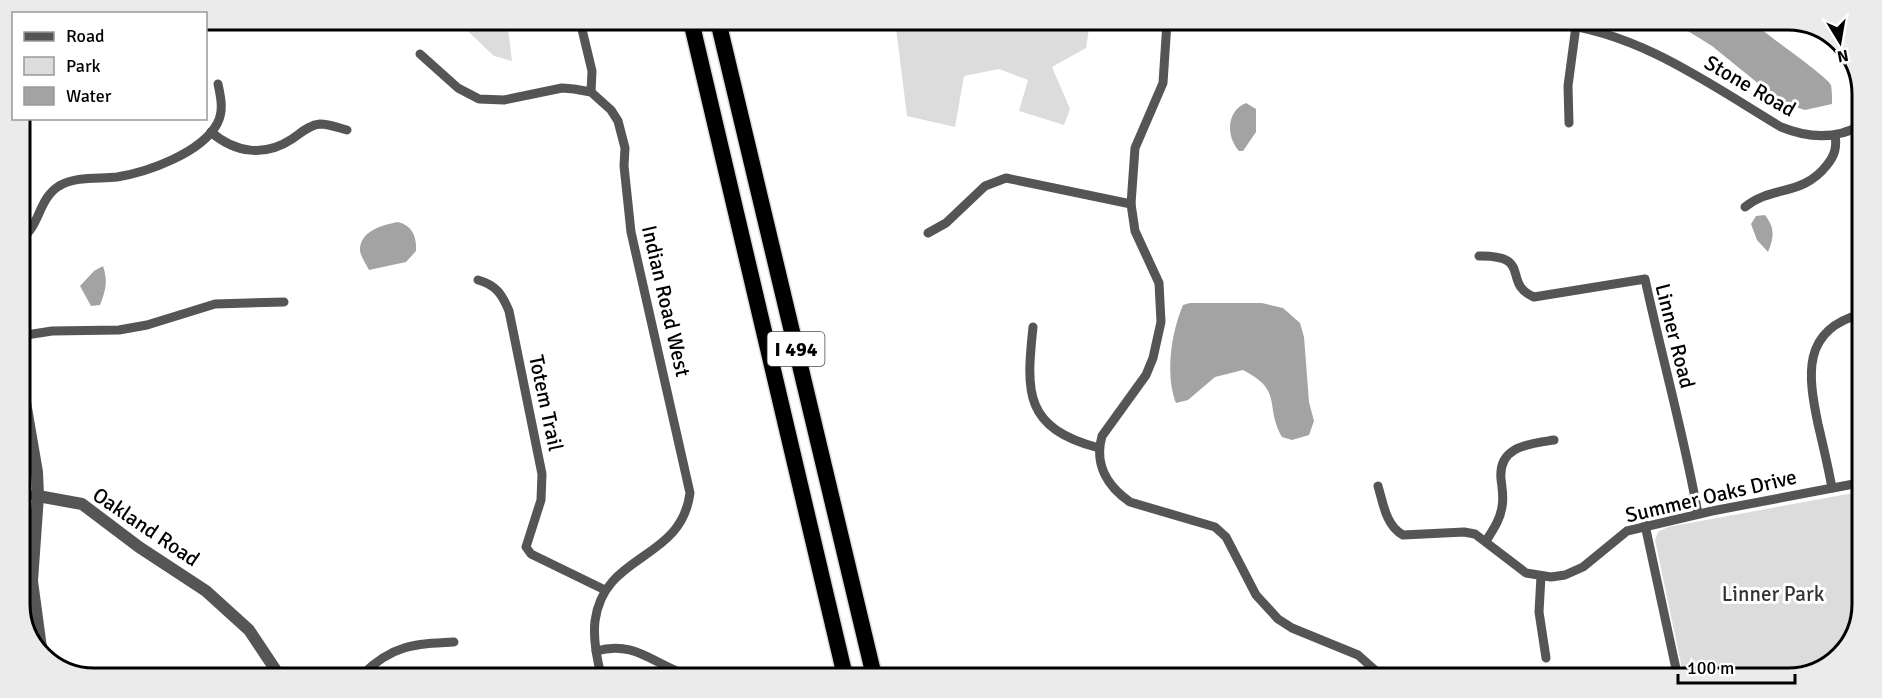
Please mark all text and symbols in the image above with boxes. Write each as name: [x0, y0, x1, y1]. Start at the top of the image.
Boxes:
legend: [12, 12, 207, 120]
north arrow: [1810, 12, 1870, 72]
text: Road: [66, 25, 105, 47]
text: N: [1835, 45, 1850, 67]
street label: Stone Road: [1700, 49, 1800, 123]
text: Park: [66, 55, 101, 77]
text: Water: [66, 85, 112, 107]
street label: Indian Road West: [636, 223, 696, 379]
street label: Linner Road: [1649, 281, 1701, 391]
road number: I 494: [768, 332, 824, 366]
street label: Totem Trail: [523, 352, 569, 454]
street label: Summer Oaks Drive: [1623, 464, 1799, 528]
street label: Oakland Road: [88, 482, 204, 572]
park label: Linner Park: [1722, 581, 1825, 607]
scale bar: [1678, 647, 1795, 685]
text: 100 m: [1687, 657, 1734, 679]

